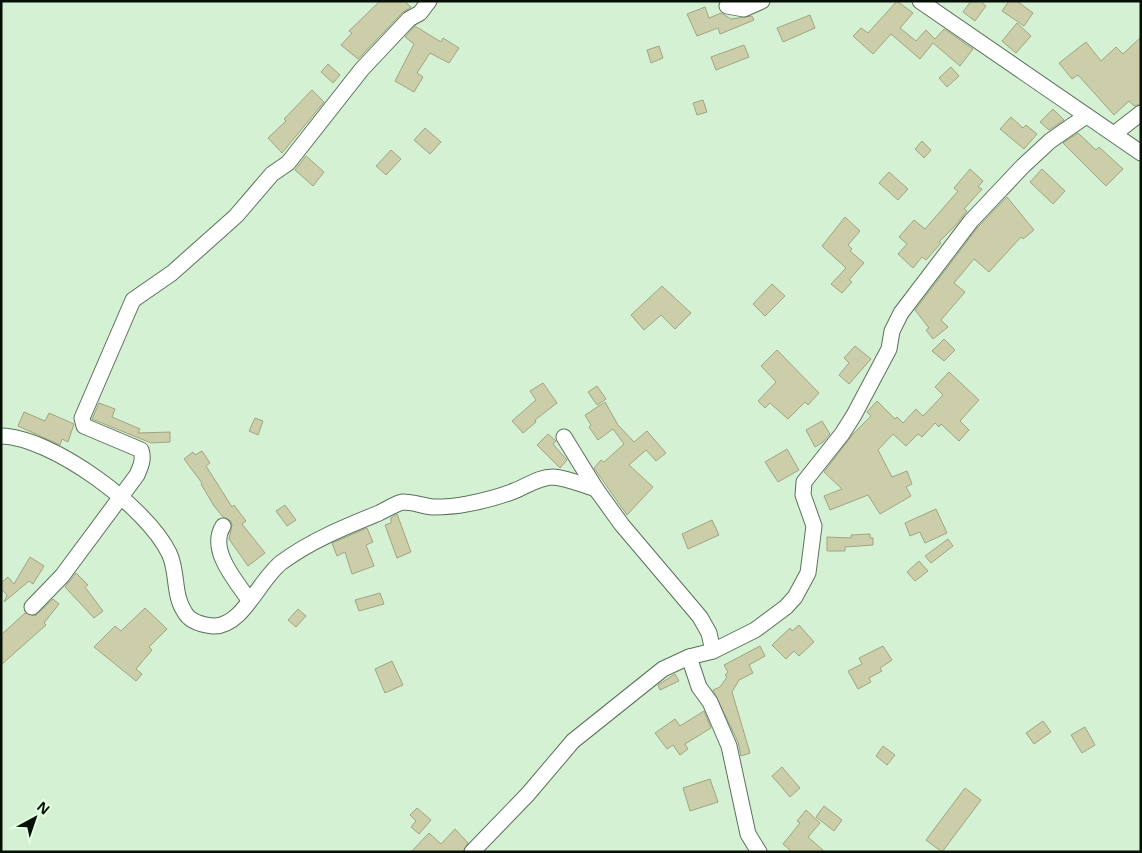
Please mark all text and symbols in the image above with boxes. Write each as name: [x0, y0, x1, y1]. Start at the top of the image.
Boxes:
north arrow: [10, 793, 60, 843]
text: N: [33, 797, 54, 819]

